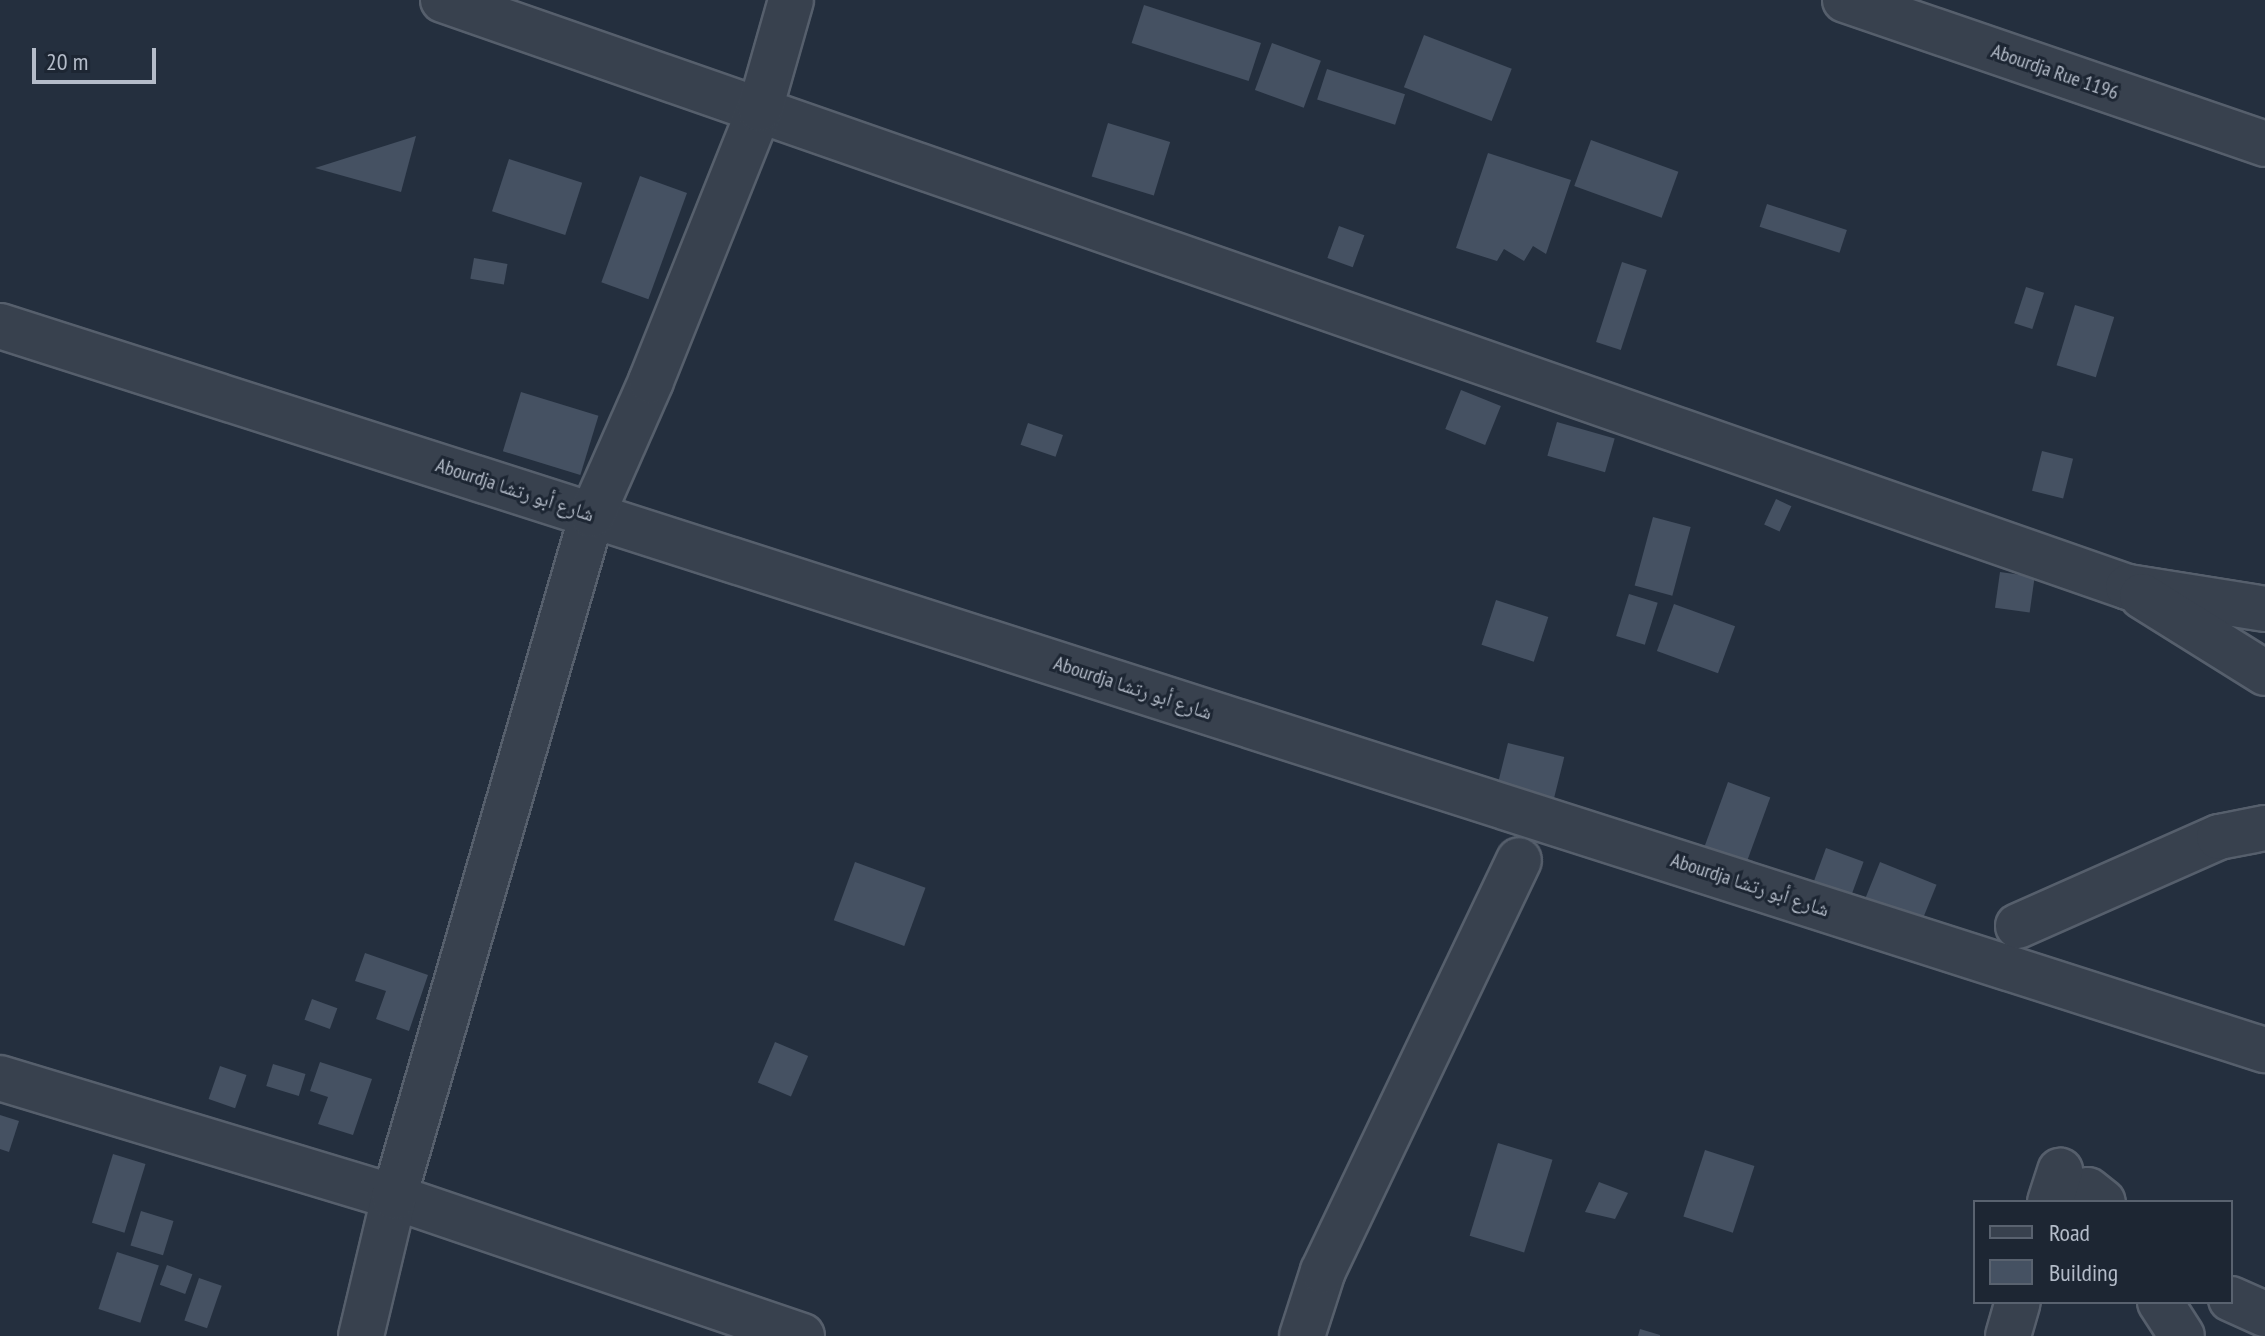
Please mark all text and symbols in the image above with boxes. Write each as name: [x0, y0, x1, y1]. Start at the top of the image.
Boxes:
scale bar: [36, 32, 160, 82]
street label: Abourdja Rue 1196: [1988, 39, 2122, 105]
text: 20 m: [46, 46, 88, 77]
street label: Abourdja شارع أبو رتشا: [433, 453, 597, 527]
street label: Abourdja شارع أبو رتشا: [1051, 651, 1215, 725]
street label: Abourdja شارع أبو رتشا: [1668, 848, 1832, 922]
legend: [1973, 1200, 2233, 1304]
text: Road: [2049, 1217, 2090, 1248]
text: Building: [2049, 1257, 2118, 1288]

